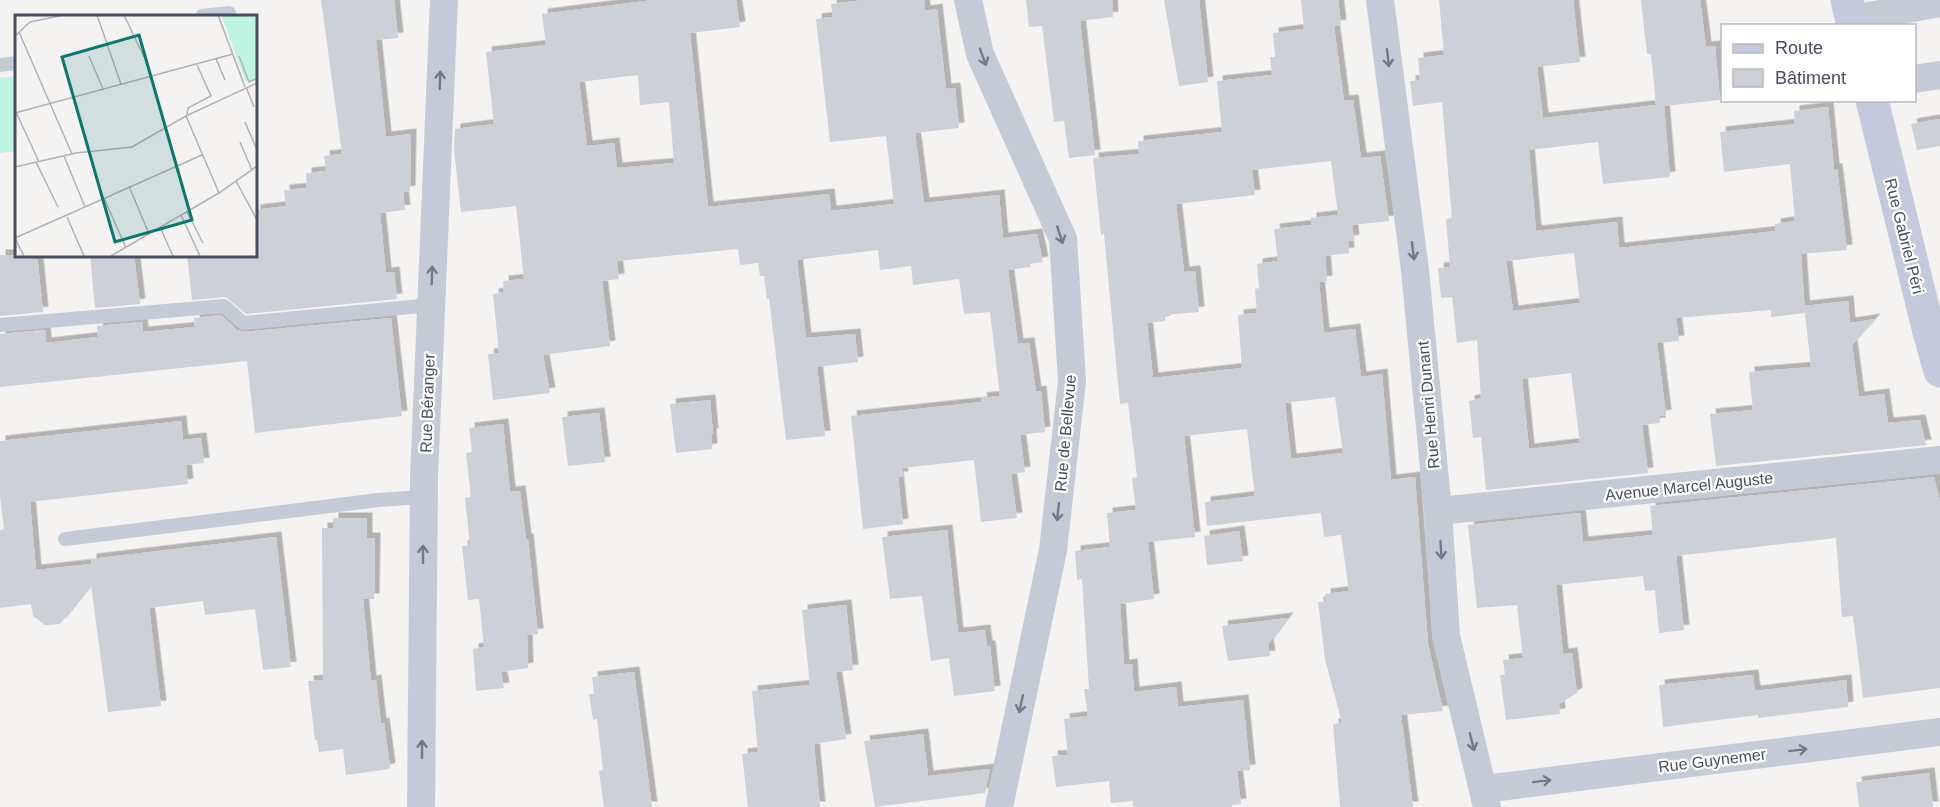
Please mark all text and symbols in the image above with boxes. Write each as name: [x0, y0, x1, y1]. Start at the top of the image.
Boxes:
inset map: [15, 15, 256, 256]
legend: [1721, 24, 1916, 102]
text: Route: [1775, 38, 1823, 58]
one-way arrow: [978, 47, 989, 65]
one-way arrow: [1382, 48, 1393, 67]
text: Bâtiment: [1775, 68, 1846, 88]
one-way arrow: [435, 70, 446, 90]
street label: Rue Gabriel Péri: [1882, 177, 1927, 296]
one-way arrow: [1055, 225, 1066, 244]
one-way arrow: [1407, 241, 1418, 261]
one-way arrow: [427, 265, 438, 285]
street label: Rue Henri Dunant: [1414, 340, 1443, 469]
street label: Rue Béranger: [417, 352, 438, 453]
street label: Rue de Bellevue: [1052, 374, 1079, 492]
street label: Avenue Marcel Auguste: [1604, 469, 1774, 504]
one-way arrow: [1052, 502, 1063, 522]
one-way arrow: [1435, 540, 1446, 560]
one-way arrow: [417, 544, 429, 564]
one-way arrow: [1015, 694, 1026, 713]
one-way arrow: [1467, 732, 1479, 751]
one-way arrow: [416, 739, 428, 759]
one-way arrow: [1787, 744, 1807, 755]
street label: Rue Guynemer: [1657, 745, 1768, 776]
one-way arrow: [1531, 775, 1551, 786]

